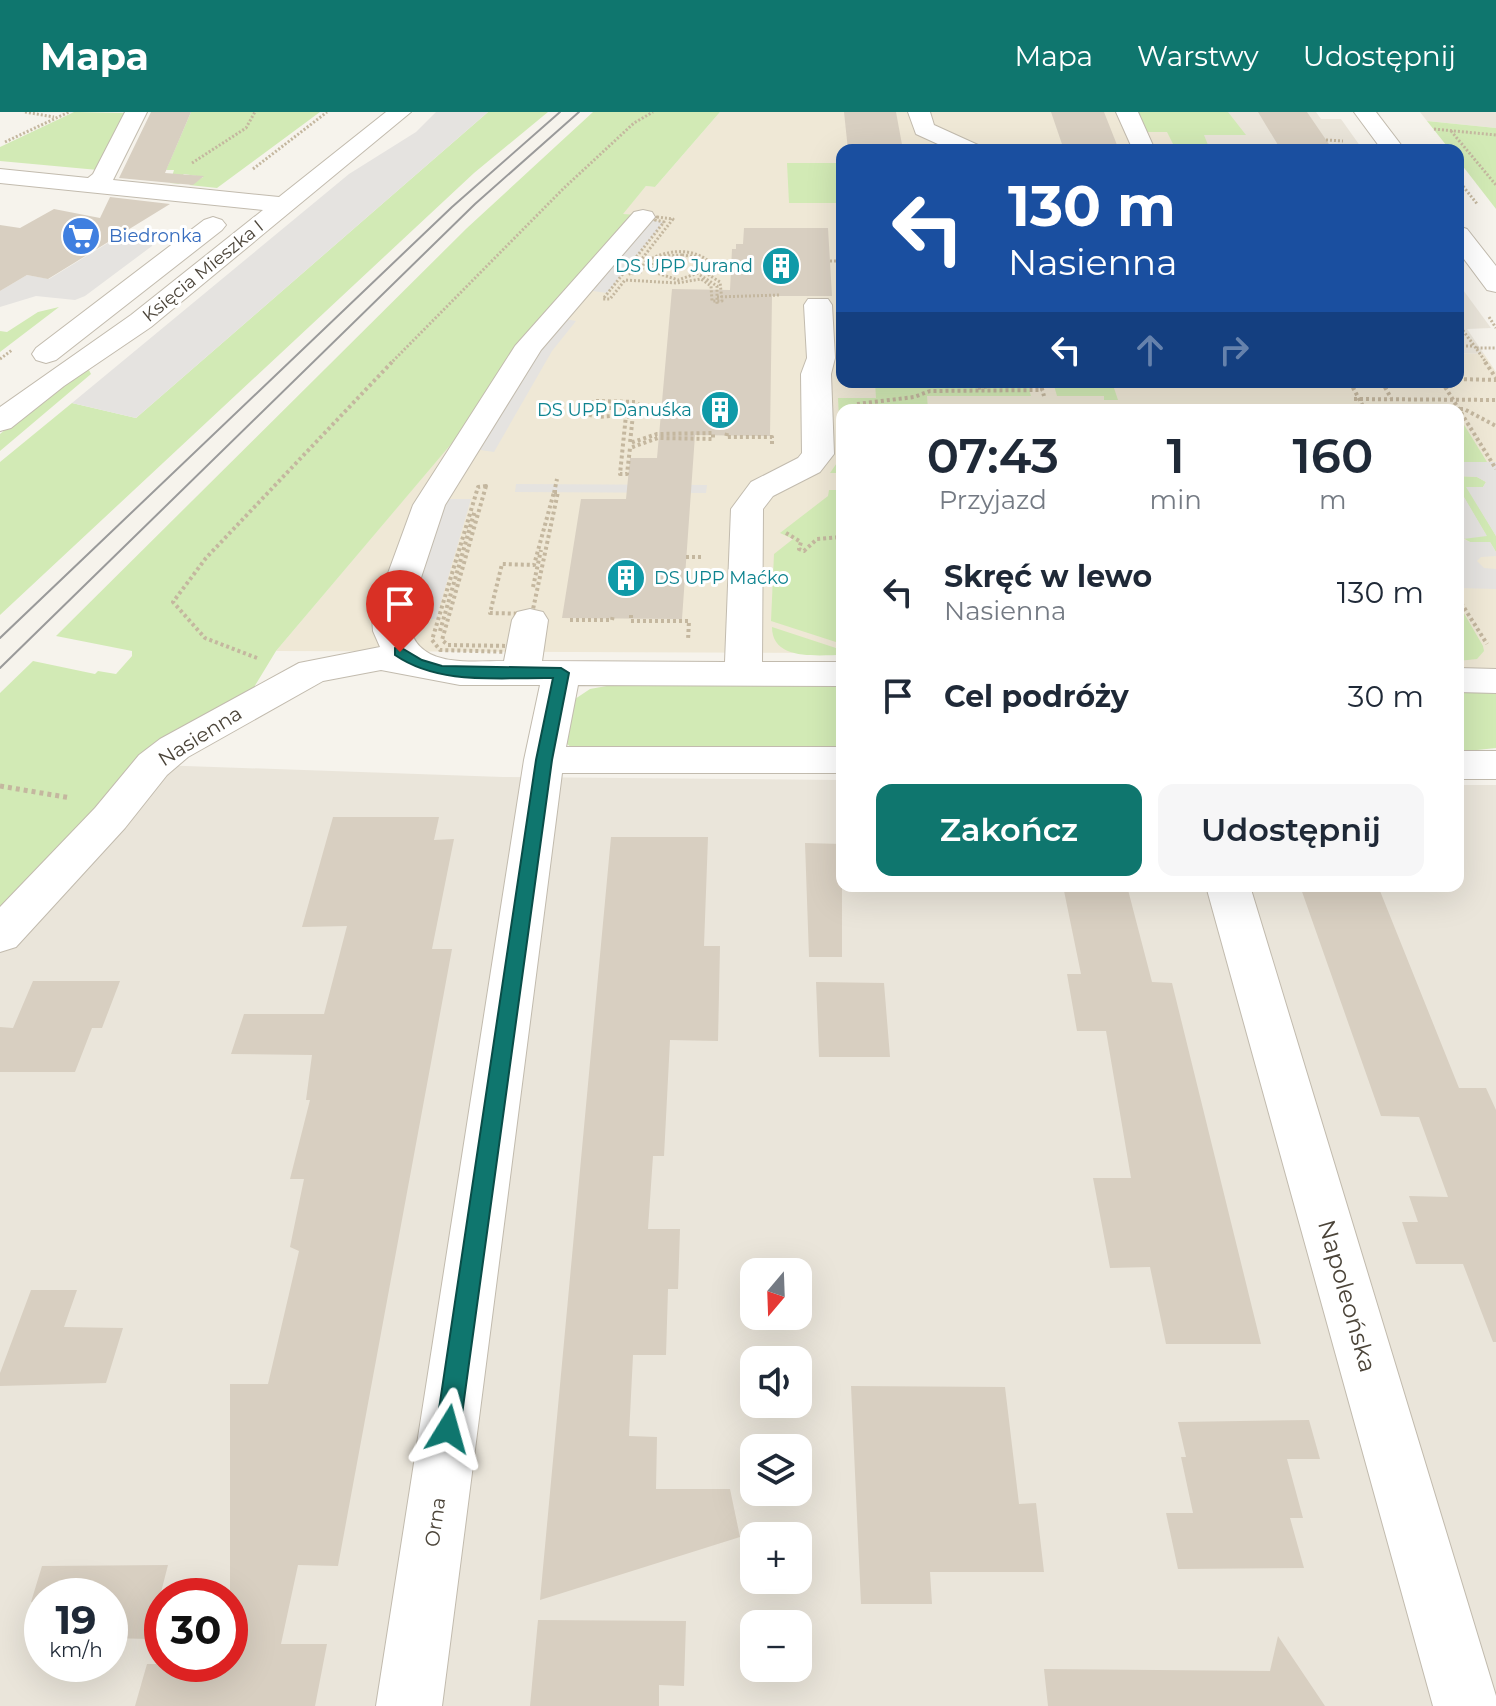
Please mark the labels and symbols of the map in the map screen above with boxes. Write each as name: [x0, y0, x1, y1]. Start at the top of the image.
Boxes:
supermarket icon: Biedronka: [60, 215, 102, 257]
street label: Księcia Mieszka I: [138, 215, 268, 327]
place label: Biedronka: [109, 225, 202, 247]
building icon: DS UPP Jurand: [760, 245, 802, 287]
place label: DS UPP Jurand: [615, 255, 753, 277]
building icon: DS UPP Danuśka: [699, 389, 741, 431]
place label: DS UPP Danuśka: [537, 399, 692, 421]
building icon: DS UPP Maćko: [605, 557, 647, 599]
place label: DS UPP Maćko: [654, 567, 789, 589]
pin: [366, 570, 434, 652]
street label: Nasienna: [154, 701, 246, 771]
street label: Napoleońska: [1312, 1216, 1383, 1375]
north arrow: [740, 1258, 812, 1330]
position arrow: [406, 1387, 490, 1471]
street label: Orna: [420, 1496, 450, 1548]
speed limit sign: 30: [144, 1578, 248, 1682]

